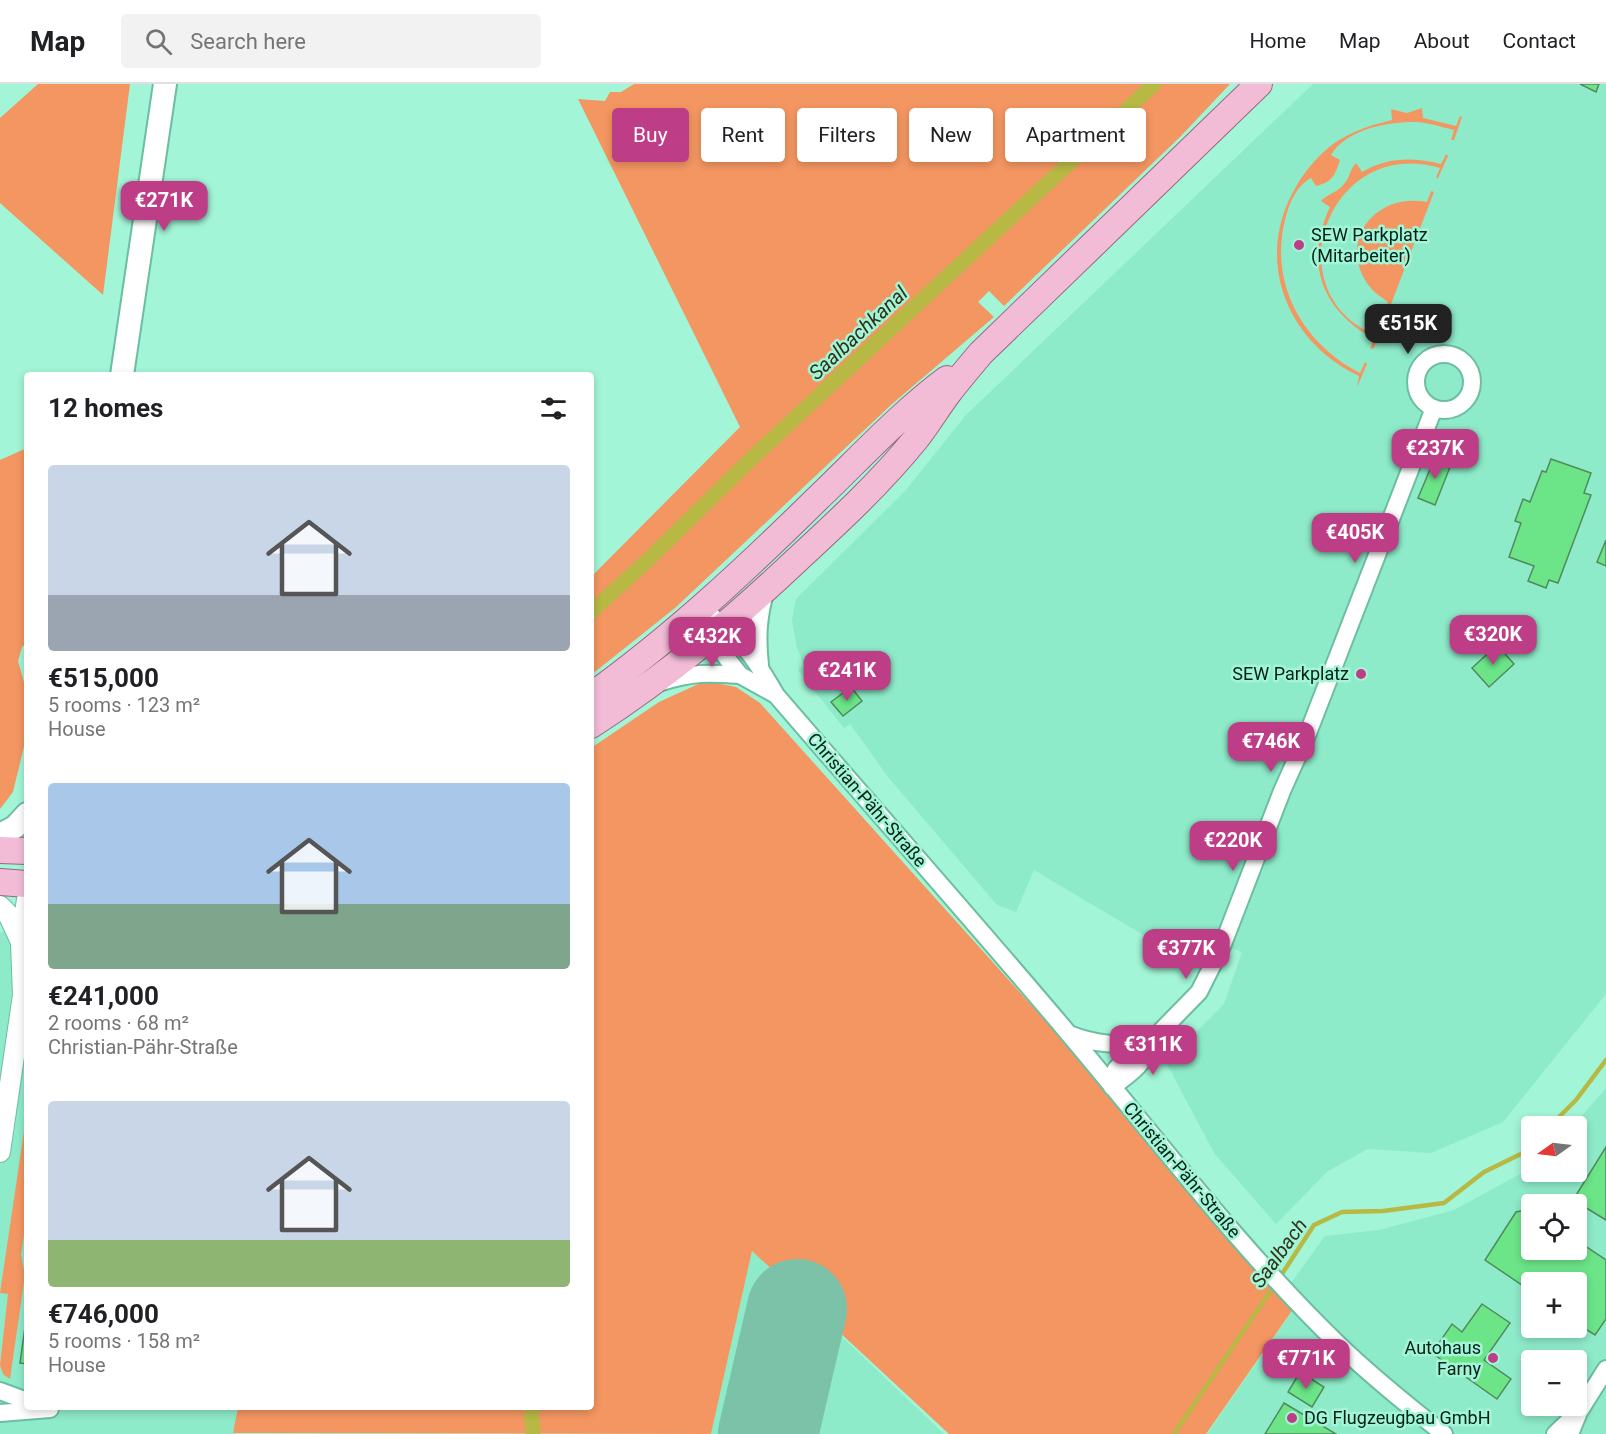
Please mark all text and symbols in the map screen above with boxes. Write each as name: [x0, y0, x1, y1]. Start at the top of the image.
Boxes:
search box: [121, 14, 541, 68]
text: Map: [30, 25, 85, 58]
icon: search: [142, 25, 175, 58]
text: Search here: [190, 29, 306, 54]
text: Home: [1250, 29, 1306, 53]
text: Map: [1339, 29, 1381, 53]
text: About: [1414, 29, 1470, 53]
text: Contact: [1503, 29, 1576, 53]
chip: Buy: [612, 108, 689, 162]
chip: Rent: [701, 108, 785, 162]
chip: Filters: [797, 108, 897, 162]
chip: New: [909, 108, 993, 162]
chip: Apartment: [1005, 108, 1146, 162]
pin: €271K: [122, 181, 206, 232]
text: €271K: [135, 188, 193, 212]
place label: SEW Parkplatz (Mitarbeiter): [1311, 224, 1428, 267]
marker: SEW Parkplatz (Mitarbeiter): [1292, 238, 1306, 252]
water label: Saalbachkanal: [804, 281, 912, 385]
pin: €515K: [1366, 304, 1450, 355]
text: €515K: [1379, 311, 1437, 335]
icon: filters: [537, 392, 570, 425]
text: 12 homes: [48, 393, 163, 423]
pin: €237K: [1393, 429, 1477, 480]
text: €237K: [1406, 436, 1464, 460]
icon: home: [255, 504, 363, 612]
pin: €405K: [1313, 513, 1397, 564]
text: €405K: [1326, 520, 1384, 544]
pin: €320K: [1451, 615, 1535, 666]
pin: €432K: [670, 617, 754, 668]
text: €320K: [1464, 622, 1522, 646]
text: €432K: [683, 624, 741, 648]
pin: €241K: [805, 651, 889, 702]
text: €241K: [818, 658, 876, 682]
text: €515,000: [48, 663, 159, 693]
place label: SEW Parkplatz: [1232, 663, 1349, 684]
marker: SEW Parkplatz: [1354, 667, 1368, 681]
text: 5 rooms · 123 m²: [48, 693, 200, 717]
text: House: [48, 717, 106, 741]
pin: €746K: [1229, 722, 1313, 773]
street label: Christian-Pähr-Straße: [803, 728, 931, 871]
text: €746K: [1242, 729, 1300, 753]
pin: €220K: [1191, 821, 1275, 872]
icon: home: [255, 822, 363, 930]
text: €220K: [1204, 828, 1262, 852]
pin: €377K: [1144, 929, 1228, 980]
text: €377K: [1157, 936, 1215, 960]
text: €241,000: [48, 981, 159, 1011]
text: 2 rooms · 68 m²: [48, 1011, 189, 1035]
pin: €311K: [1111, 1025, 1195, 1076]
text: €311K: [1124, 1032, 1182, 1056]
text: Christian-Pähr-Straße: [48, 1035, 238, 1059]
street label: Christian-Pähr-Straße: [1119, 1098, 1245, 1242]
north arrow: [1521, 1116, 1587, 1182]
map controls: [1521, 1116, 1587, 1416]
icon: home: [255, 1140, 363, 1248]
button: locate: [1521, 1194, 1587, 1260]
water label: Saalbach: [1246, 1214, 1312, 1292]
button: +: [1521, 1272, 1587, 1338]
text: €746,000: [48, 1299, 159, 1329]
text: 5 rooms · 158 m²: [48, 1329, 200, 1353]
place label: Autohaus Farny: [1405, 1337, 1481, 1379]
pin: €771K: [1264, 1339, 1348, 1390]
text: €771K: [1277, 1346, 1335, 1370]
button: −: [1521, 1350, 1587, 1416]
marker: Autohaus Farny: [1486, 1351, 1500, 1365]
text: House: [48, 1353, 106, 1377]
place label: DG Flugzeugbau GmbH: [1304, 1407, 1491, 1428]
marker: DG Flugzeugbau GmbH: [1285, 1411, 1299, 1425]

